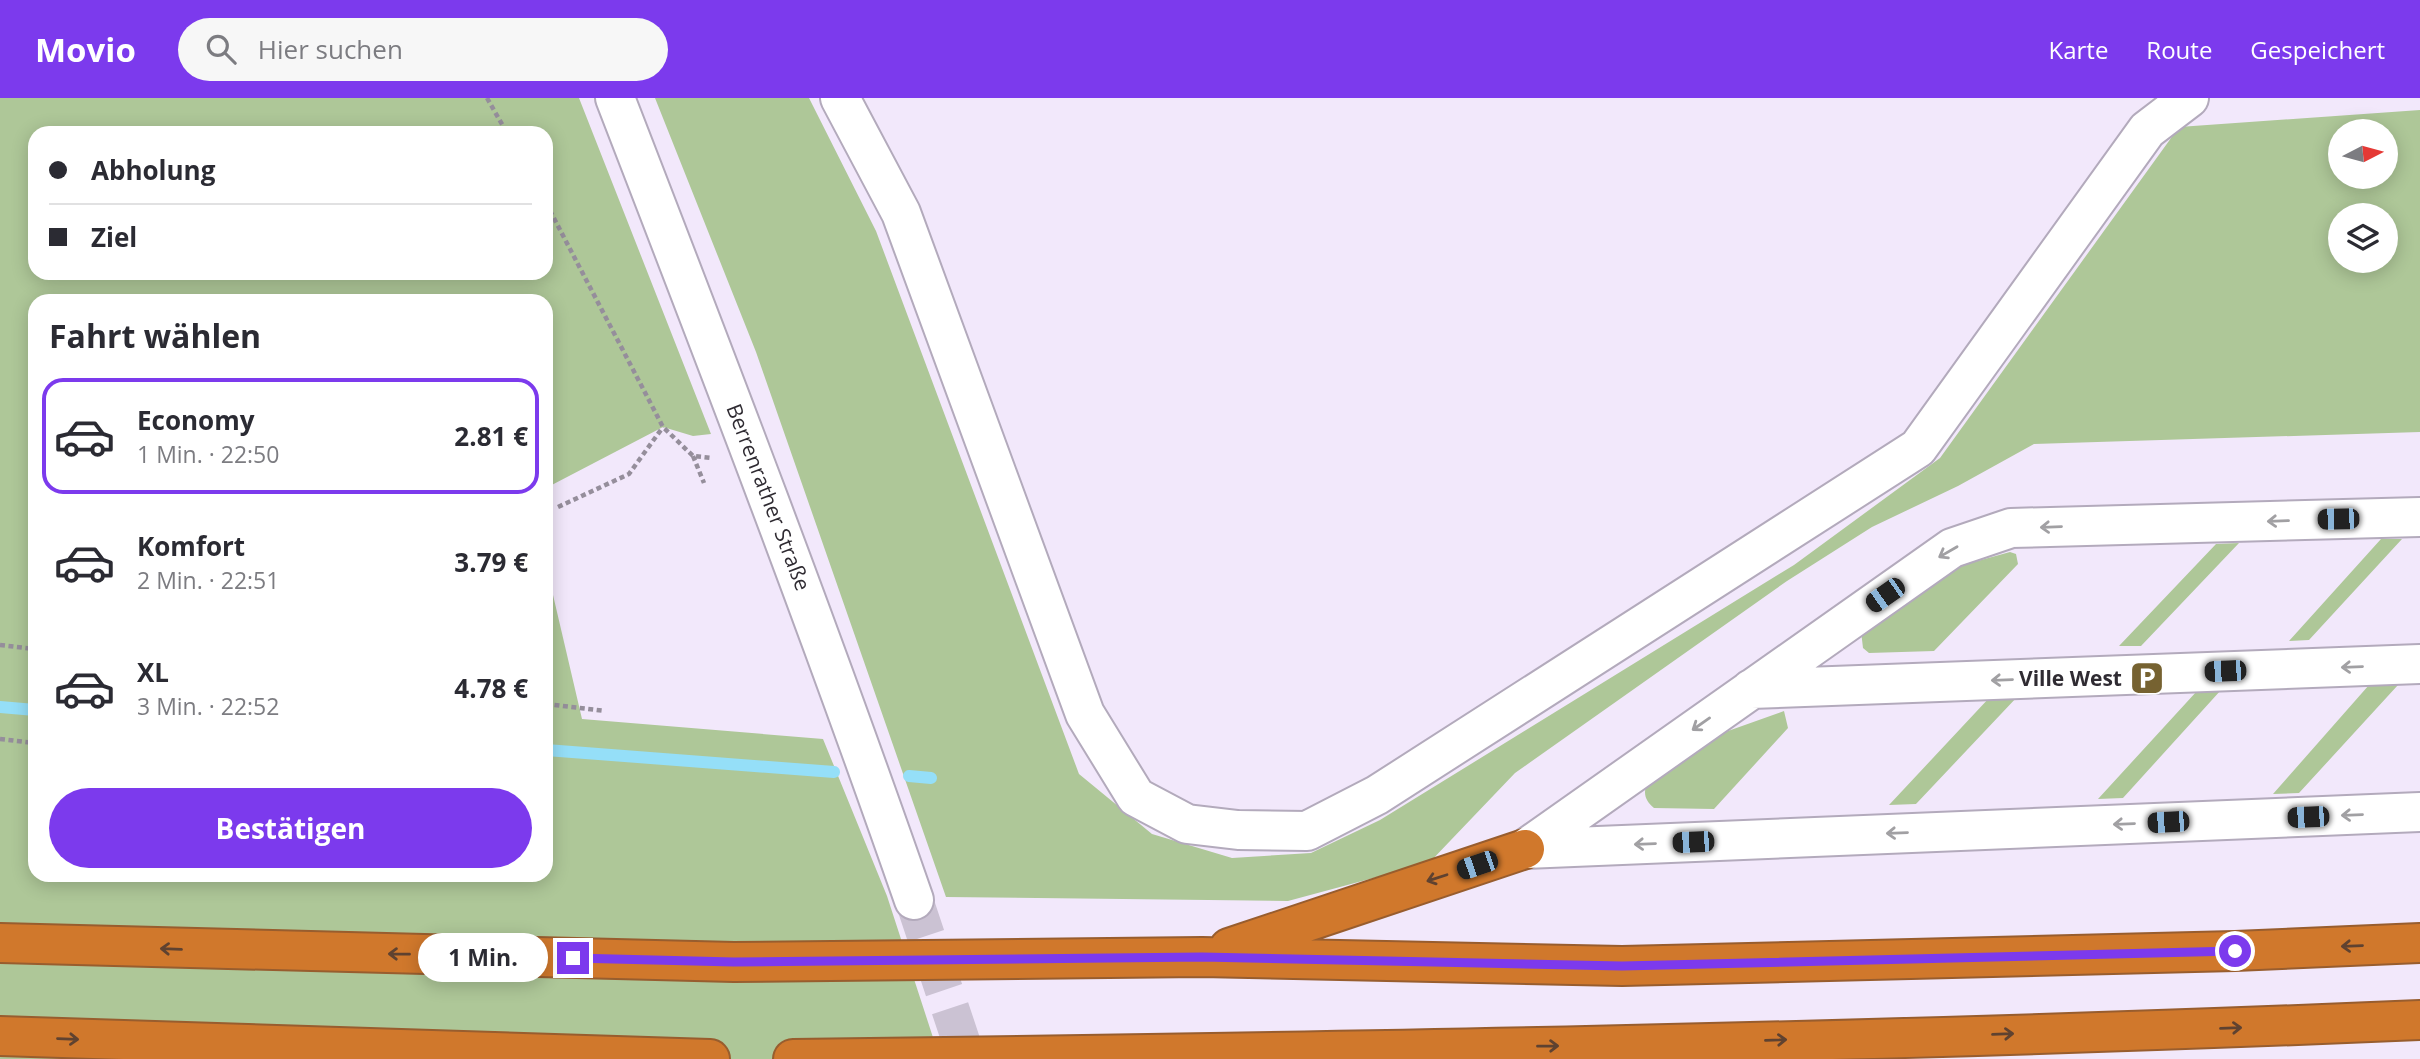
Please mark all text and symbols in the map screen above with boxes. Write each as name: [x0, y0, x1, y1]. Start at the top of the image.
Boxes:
search box: [178, 18, 668, 81]
text: Movio: [35, 27, 136, 72]
icon: search: [202, 30, 240, 68]
text: Hier suchen: [258, 31, 403, 67]
text: Karte: [2048, 33, 2108, 66]
text: Route: [2146, 33, 2212, 66]
text: Gespeichert: [2250, 33, 2385, 66]
north arrow: [2328, 119, 2398, 189]
map controls: [2328, 119, 2398, 273]
text: Abholung: [91, 152, 215, 188]
button: layers: [2328, 203, 2398, 273]
text: Ziel: [91, 219, 137, 255]
text: Fahrt wählen: [49, 314, 261, 357]
street label: Berrenrather Straße: [720, 400, 818, 594]
text: Economy: [137, 402, 255, 438]
icon: car: [53, 405, 116, 468]
text: 2.81 €: [454, 418, 528, 454]
text: 1 Min. · 22:50: [137, 438, 279, 470]
car: [2317, 508, 2360, 530]
one-way arrow: [2267, 514, 2290, 527]
one-way arrow: [2040, 521, 2063, 534]
text: Komfort: [137, 528, 245, 564]
icon: car: [53, 531, 116, 594]
text: 3.79 €: [454, 544, 528, 580]
one-way arrow: [1938, 545, 1958, 559]
text: 2 Min. · 22:51: [137, 564, 279, 596]
car: [1862, 574, 1909, 616]
text: XL: [137, 654, 169, 690]
icon: car: [53, 657, 116, 720]
parking icon: Ville West: [2128, 659, 2166, 697]
car: [2204, 660, 2247, 682]
one-way arrow: [2341, 660, 2364, 673]
place label: Ville West: [2019, 664, 2122, 692]
text: 4.78 €: [454, 670, 528, 706]
one-way arrow: [1991, 673, 2014, 686]
text: 3 Min. · 22:52: [137, 690, 279, 722]
one-way arrow: [1692, 717, 1711, 731]
button: Bestätigen: [49, 788, 532, 868]
car: [2287, 806, 2330, 828]
one-way arrow: [2341, 808, 2364, 821]
car: [2147, 810, 2190, 834]
one-way arrow: [2113, 817, 2136, 830]
one-way arrow: [1886, 827, 1909, 840]
car: [1672, 831, 1715, 853]
one-way arrow: [1634, 837, 1657, 850]
car: [1454, 848, 1501, 882]
one-way arrow: [1427, 873, 1449, 885]
callout: 1 Min.: [419, 934, 548, 982]
route start: [2219, 935, 2251, 967]
one-way arrow: [2341, 940, 2364, 953]
text: 1 Min.: [448, 941, 518, 973]
one-way arrow: [160, 942, 183, 956]
route end: [557, 942, 589, 974]
one-way arrow: [388, 948, 411, 961]
one-way arrow: [2219, 1022, 2242, 1035]
one-way arrow: [1992, 1028, 2015, 1041]
one-way arrow: [56, 1032, 79, 1045]
one-way arrow: [1764, 1033, 1787, 1047]
one-way arrow: [1537, 1039, 1560, 1053]

